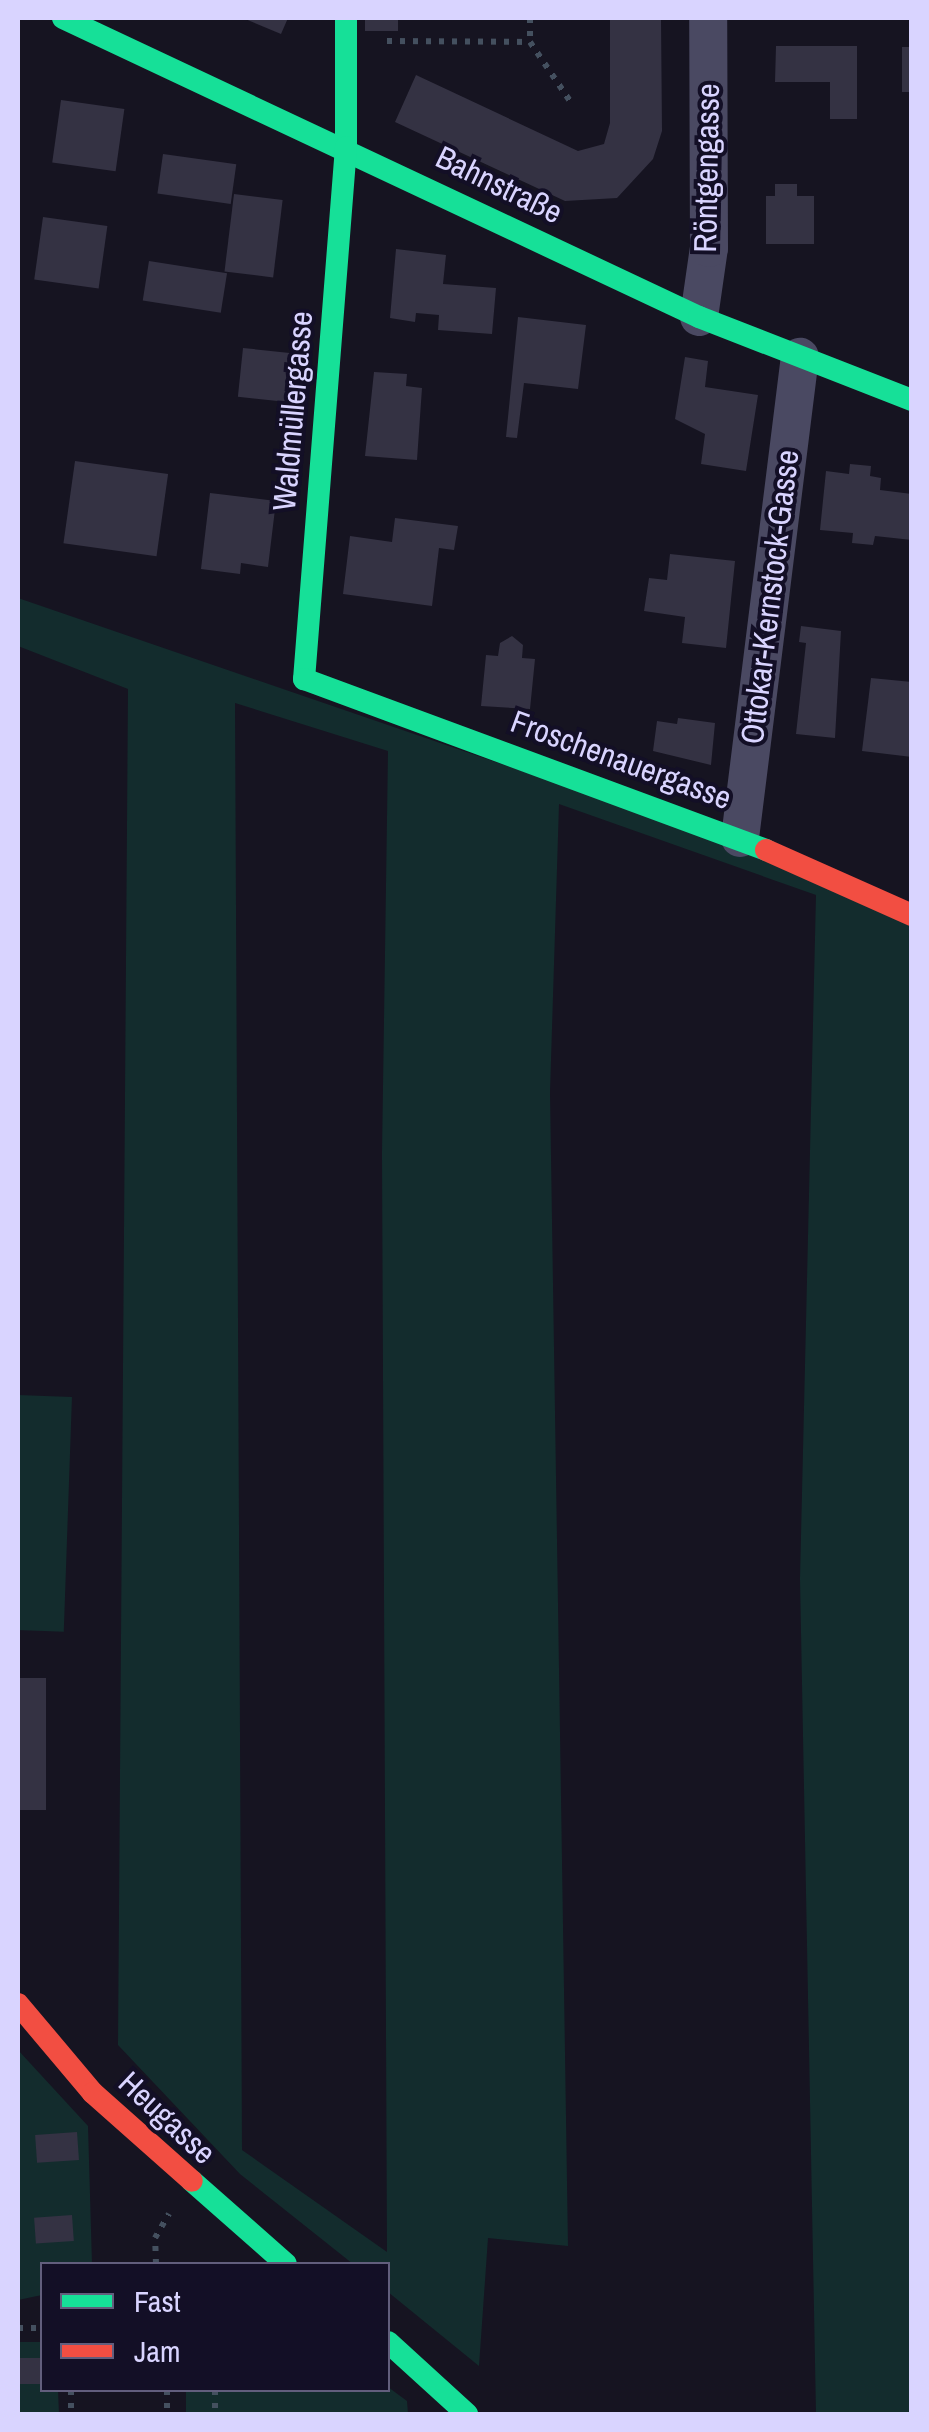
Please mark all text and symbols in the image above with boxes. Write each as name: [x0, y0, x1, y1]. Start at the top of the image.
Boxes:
street label: Röntgengasse: [686, 83, 728, 253]
street label: Bahnstraße: [430, 138, 568, 232]
street label: Waldmüllergasse: [265, 310, 321, 512]
street label: Ottokar-Kernstock-Gasse: [733, 448, 807, 746]
street label: Froschenauergasse: [505, 702, 737, 818]
street label: Heugasse: [111, 2064, 223, 2172]
legend: [40, 2262, 390, 2392]
text: Fast: [134, 2281, 181, 2321]
text: Jam: [134, 2331, 180, 2371]

